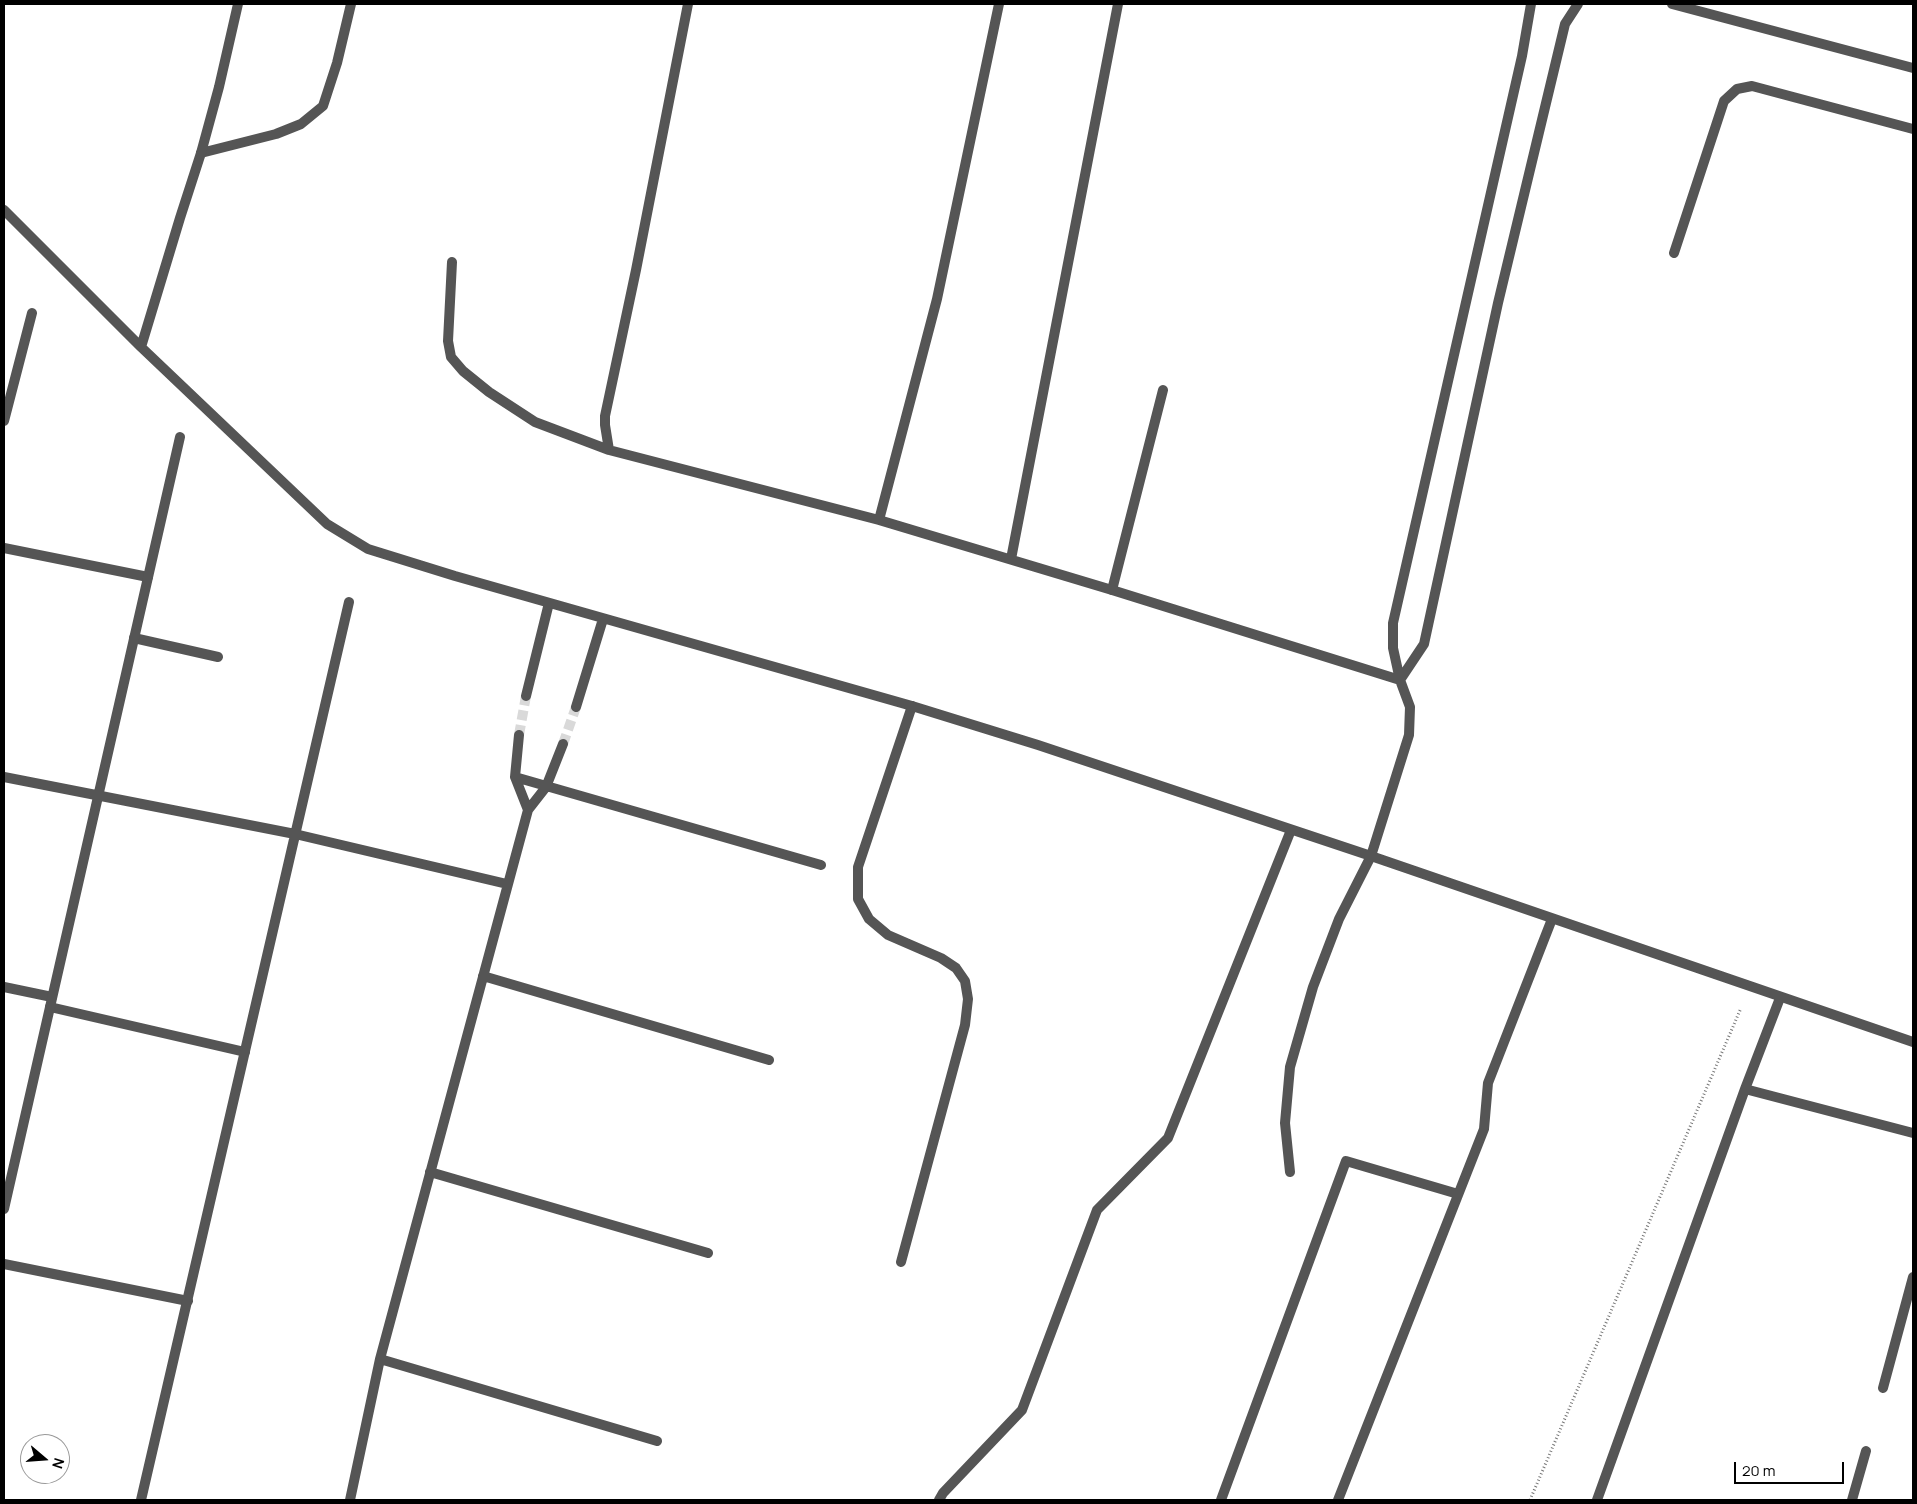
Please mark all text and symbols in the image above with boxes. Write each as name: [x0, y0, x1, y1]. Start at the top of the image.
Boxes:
north arrow: [20, 1434, 70, 1484]
scale bar: [1737, 1452, 1847, 1484]
text: N: [48, 1456, 69, 1471]
text: 20 m: [1742, 1460, 1775, 1481]

